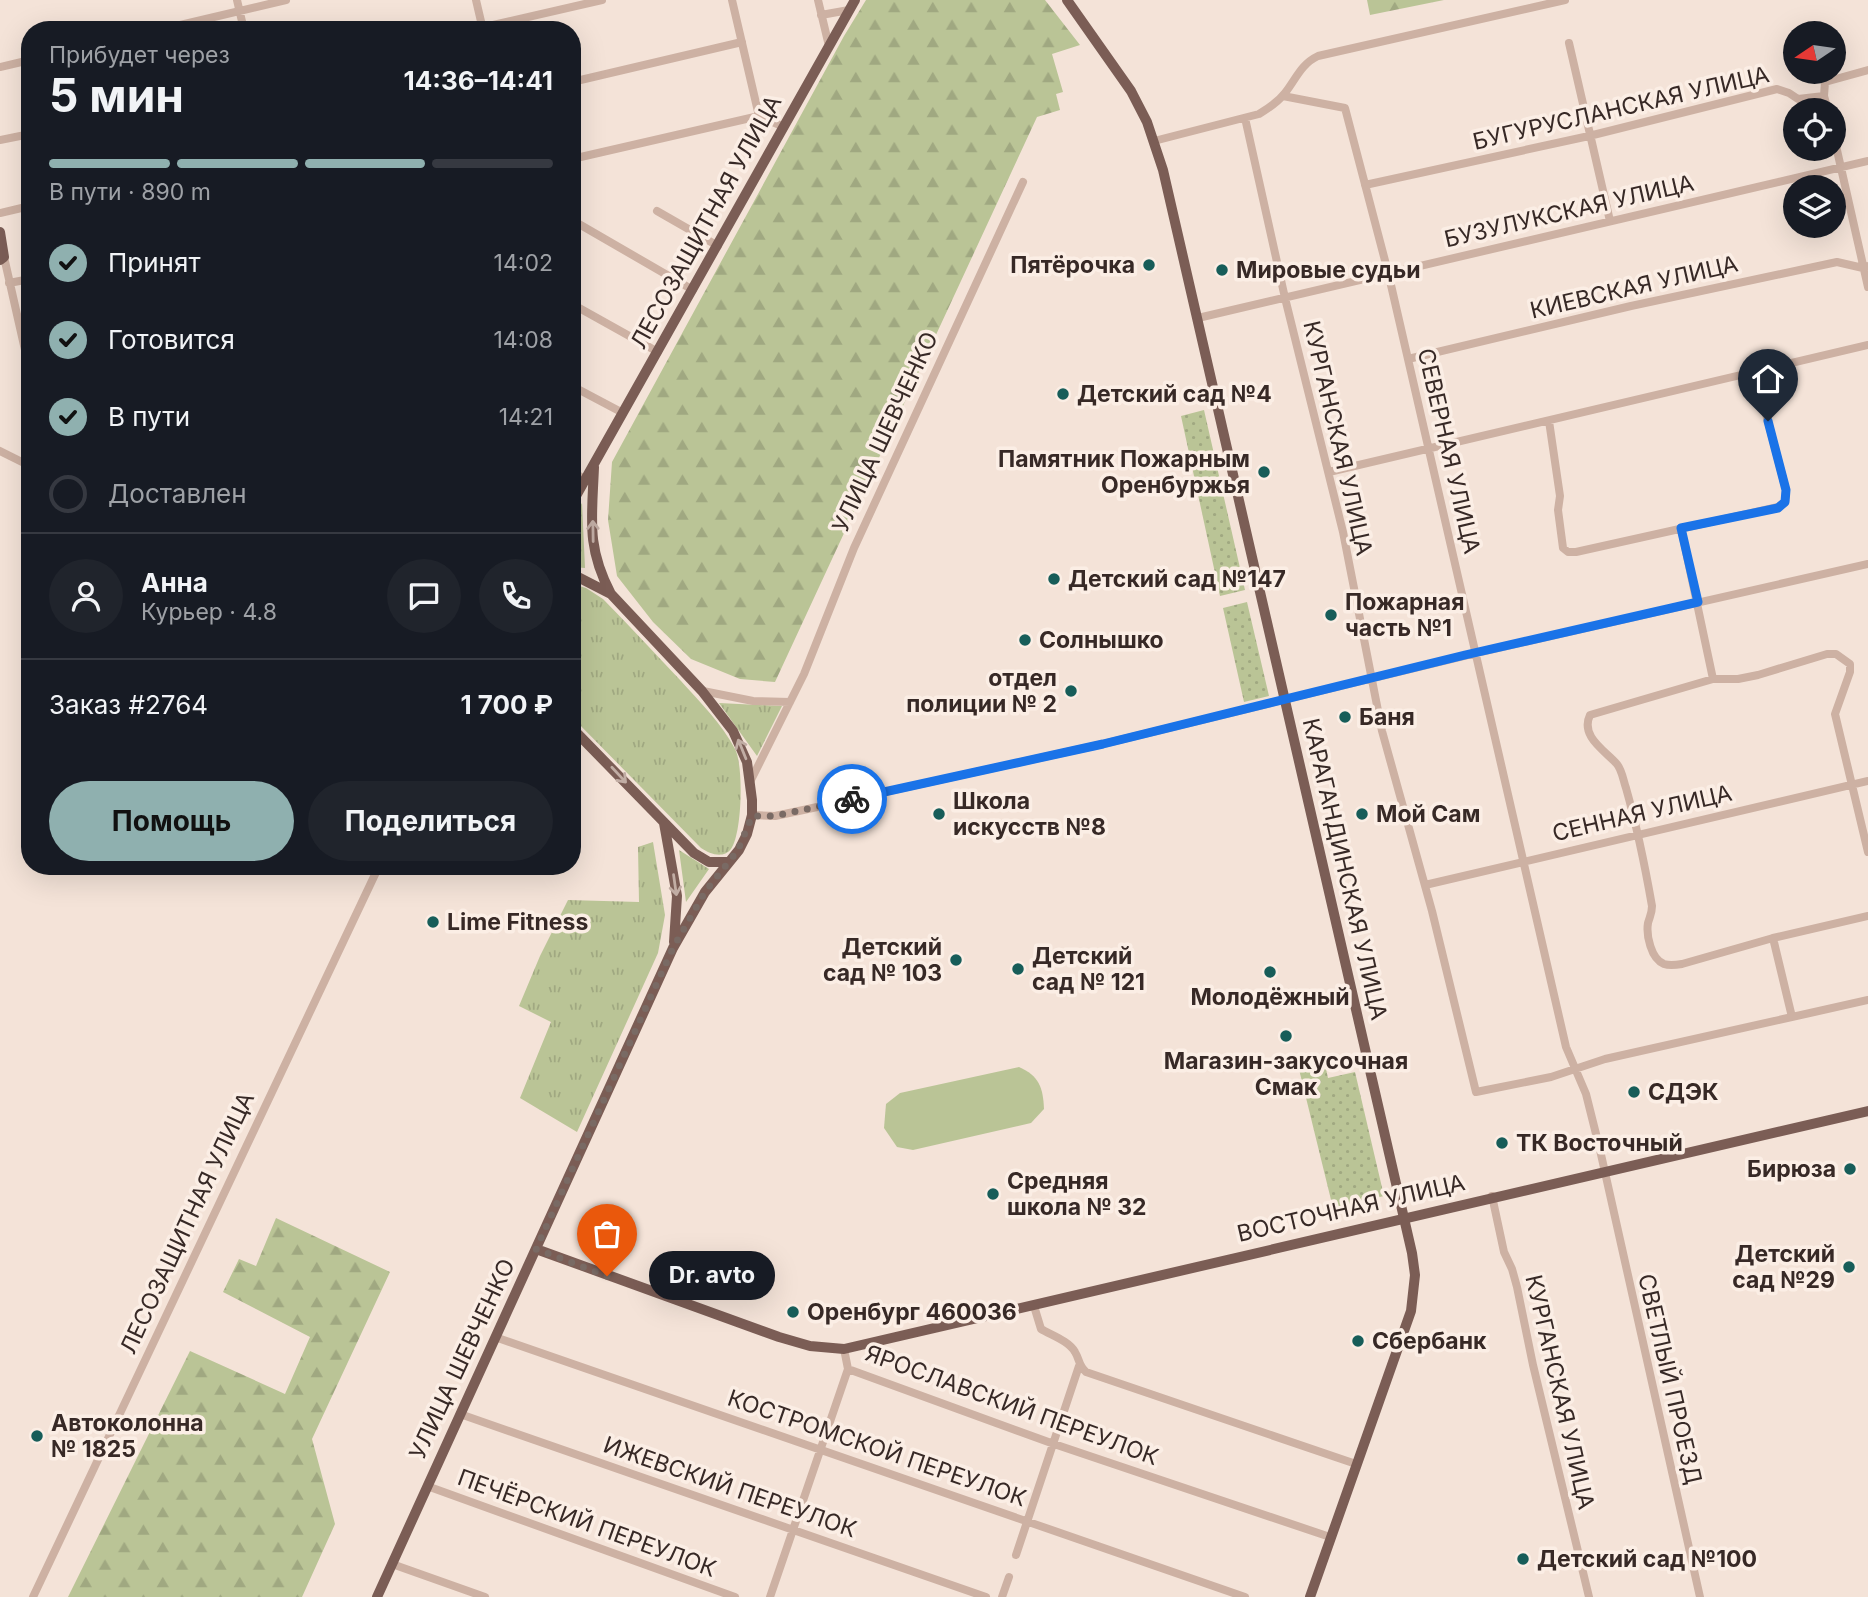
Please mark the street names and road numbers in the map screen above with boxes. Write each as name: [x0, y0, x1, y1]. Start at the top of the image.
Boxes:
street label: БУГУРУСЛАНСКАЯ УЛИЦА: [1470, 60, 1772, 156]
street label: ЛЕСОЗАЩИТНАЯ УЛИЦА: [624, 90, 788, 354]
street label: БУЗУЛУКСКАЯ УЛИЦА: [1442, 169, 1697, 253]
street label: КИЕВСКАЯ УЛИЦА: [1527, 249, 1741, 325]
street label: КУРГАНСКАЯ УЛИЦА: [1297, 318, 1379, 558]
street label: УЛИЦА ШЕВЧЕНКО: [826, 327, 944, 537]
street label: СЕВЕРНАЯ УЛИЦА: [1412, 346, 1486, 557]
street label: КАРАГАНДИНСКАЯ УЛИЦА: [1297, 716, 1393, 1023]
street label: СЕННАЯ УЛИЦА: [1550, 779, 1735, 847]
street label: ЛЕСОЗАЩИТНАЯ УЛИЦА: [114, 1088, 260, 1358]
street label: ВОСТОЧНАЯ УЛИЦА: [1234, 1168, 1468, 1248]
street label: УЛИЦА ШЕВЧЕНКО: [403, 1254, 521, 1464]
street label: СВЕТЛЫЙ ПРОЕЗД: [1632, 1271, 1708, 1487]
street label: КУРГАНСКАЯ УЛИЦА: [1519, 1272, 1601, 1512]
street label: ЯРОСЛАВСКИЙ ПЕРЕУЛОК: [862, 1339, 1162, 1471]
street label: КОСТРОМСКОЙ ПЕРЕУЛОК: [724, 1384, 1030, 1512]
street label: ИЖЕВСКИЙ ПЕРЕУЛОК: [600, 1430, 860, 1544]
street label: ПЕЧЁРСКИЙ ПЕРЕУЛОК: [454, 1463, 720, 1583]

